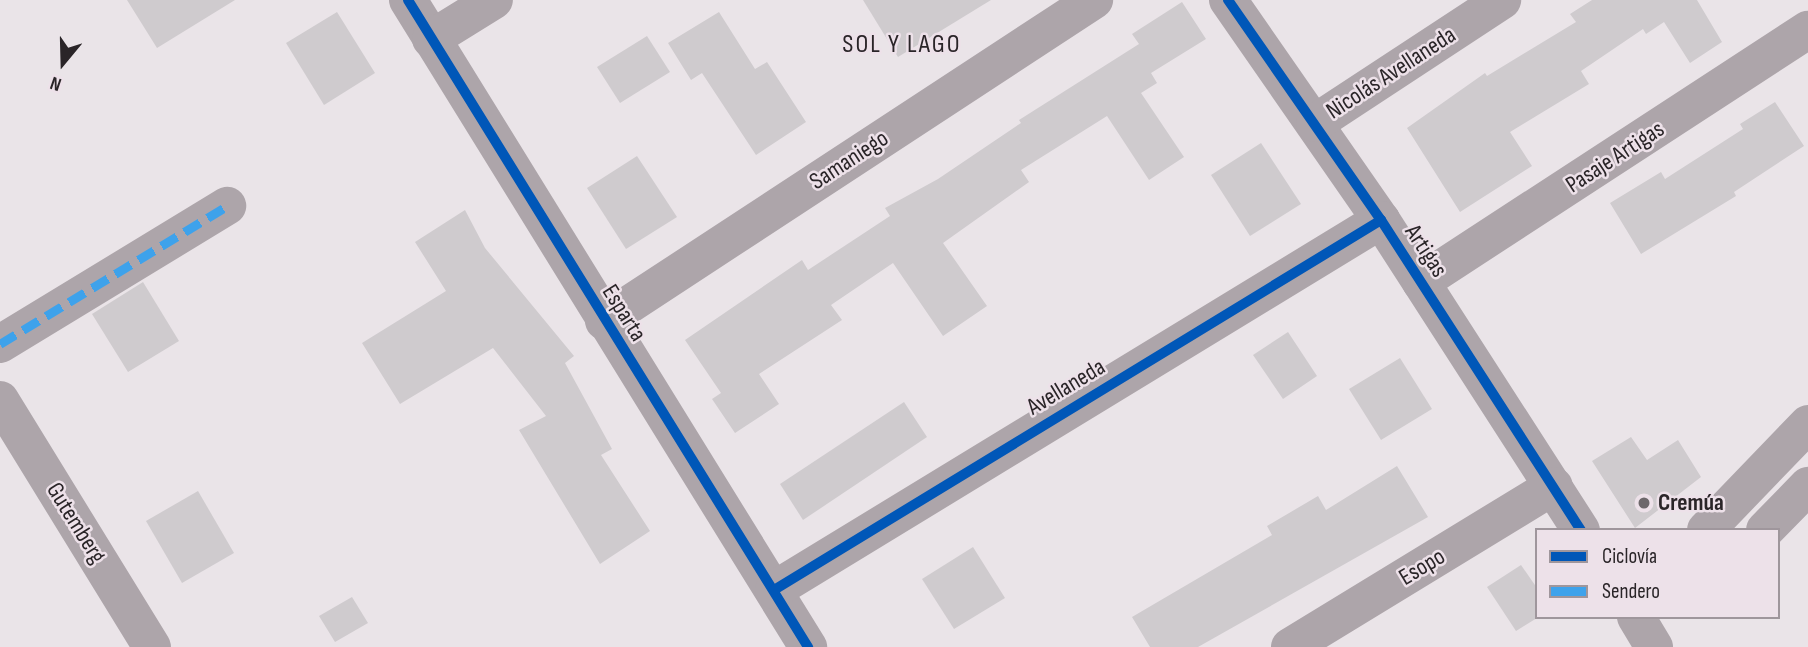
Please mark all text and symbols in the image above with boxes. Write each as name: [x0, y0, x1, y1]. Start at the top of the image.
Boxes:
street label: Nicolás Avellaneda: [1321, 21, 1461, 125]
north arrow: [28, 28, 98, 98]
district label: SOL Y LAGO: [844, 29, 960, 61]
text: N: [47, 71, 65, 96]
street label: Pasaje Artigas: [1560, 115, 1670, 199]
street label: Samaniego: [804, 124, 894, 196]
street label: Artigas: [1398, 219, 1454, 283]
street label: Esparta: [596, 279, 652, 347]
street label: Avellaneda: [1022, 352, 1110, 422]
street label: Gutemberg: [40, 477, 112, 569]
place label: Cremúa: [1658, 489, 1724, 517]
marker: Cremúa: [1636, 495, 1652, 511]
legend: [1535, 528, 1780, 619]
street label: Esopo: [1394, 542, 1450, 592]
text: Ciclovía: [1602, 544, 1657, 569]
text: Sendero: [1602, 579, 1660, 604]

